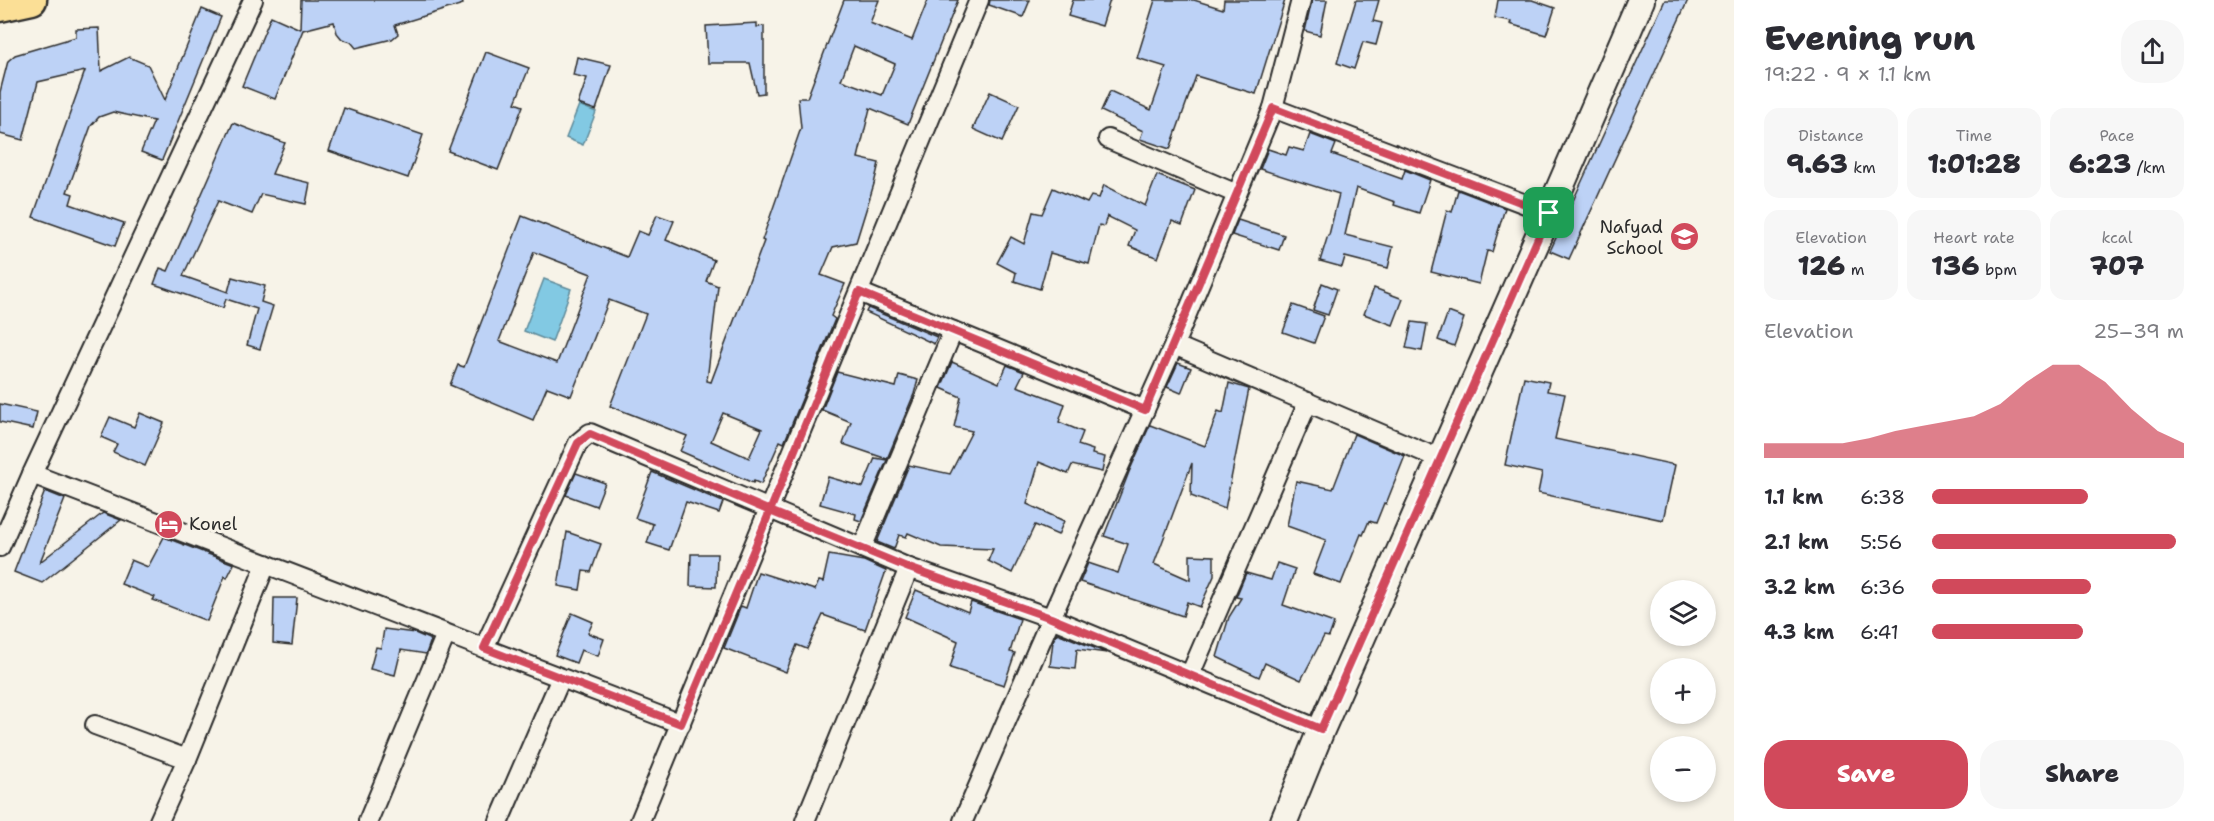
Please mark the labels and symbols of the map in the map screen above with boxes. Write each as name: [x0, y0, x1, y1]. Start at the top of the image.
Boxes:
pin: [1523, 187, 1574, 238]
place label: Nafyad School: [1599, 215, 1664, 260]
school or university icon: Nafyad School: [1668, 221, 1700, 253]
hotel icon: Konel: [152, 508, 184, 540]
place label: Konel: [189, 512, 238, 536]

